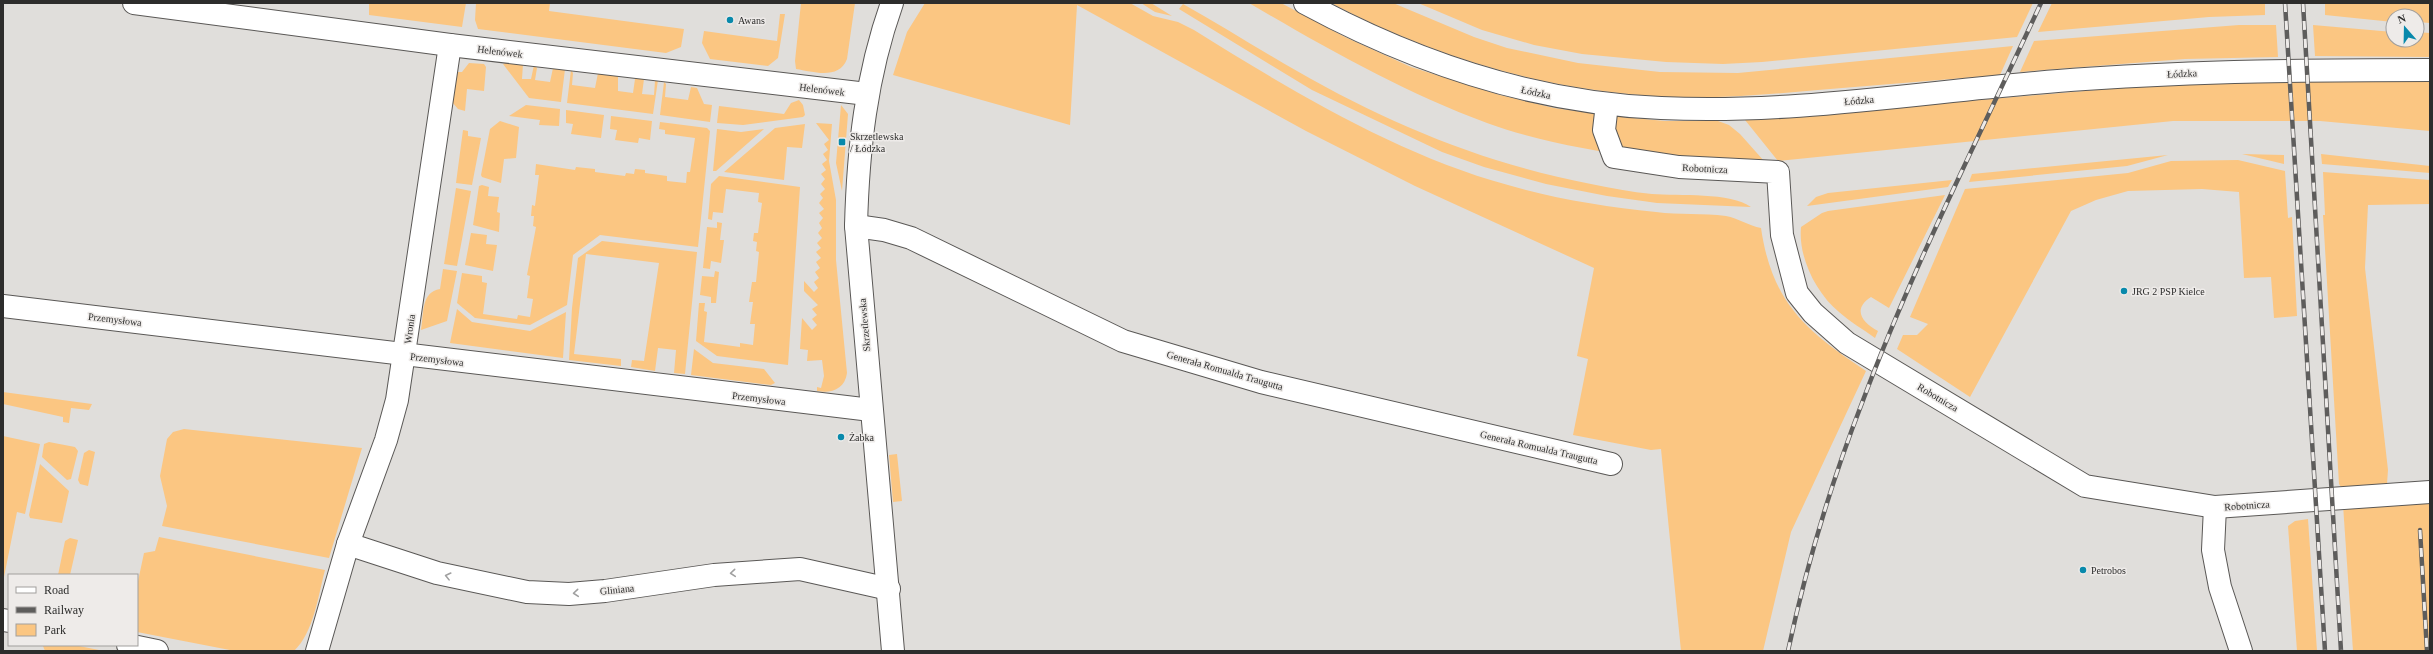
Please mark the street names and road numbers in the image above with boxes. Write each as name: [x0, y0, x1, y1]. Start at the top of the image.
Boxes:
street label: Helenówek: [477, 43, 523, 60]
street label: Łódzka: [2167, 67, 2198, 80]
street label: Helenówek: [799, 81, 845, 98]
street label: Łódzka: [1520, 84, 1552, 101]
street label: Łódzka: [1844, 94, 1875, 107]
street label: Robotnicza: [1682, 162, 1729, 175]
street label: Skrzetlewska: [857, 297, 872, 352]
street label: Przemysłowa: [88, 311, 143, 328]
street label: Wronia: [402, 313, 417, 344]
street label: Generała Romualda Traugutta: [1165, 349, 1285, 393]
street label: Przemysłowa: [410, 351, 465, 368]
street label: Robotnicza: [1915, 381, 1961, 414]
street label: Przemysłowa: [732, 390, 787, 407]
street label: Generała Romualda Traugutta: [1479, 429, 1599, 467]
street label: Robotnicza: [2224, 498, 2271, 513]
street label: Gliniana: [599, 582, 635, 597]

